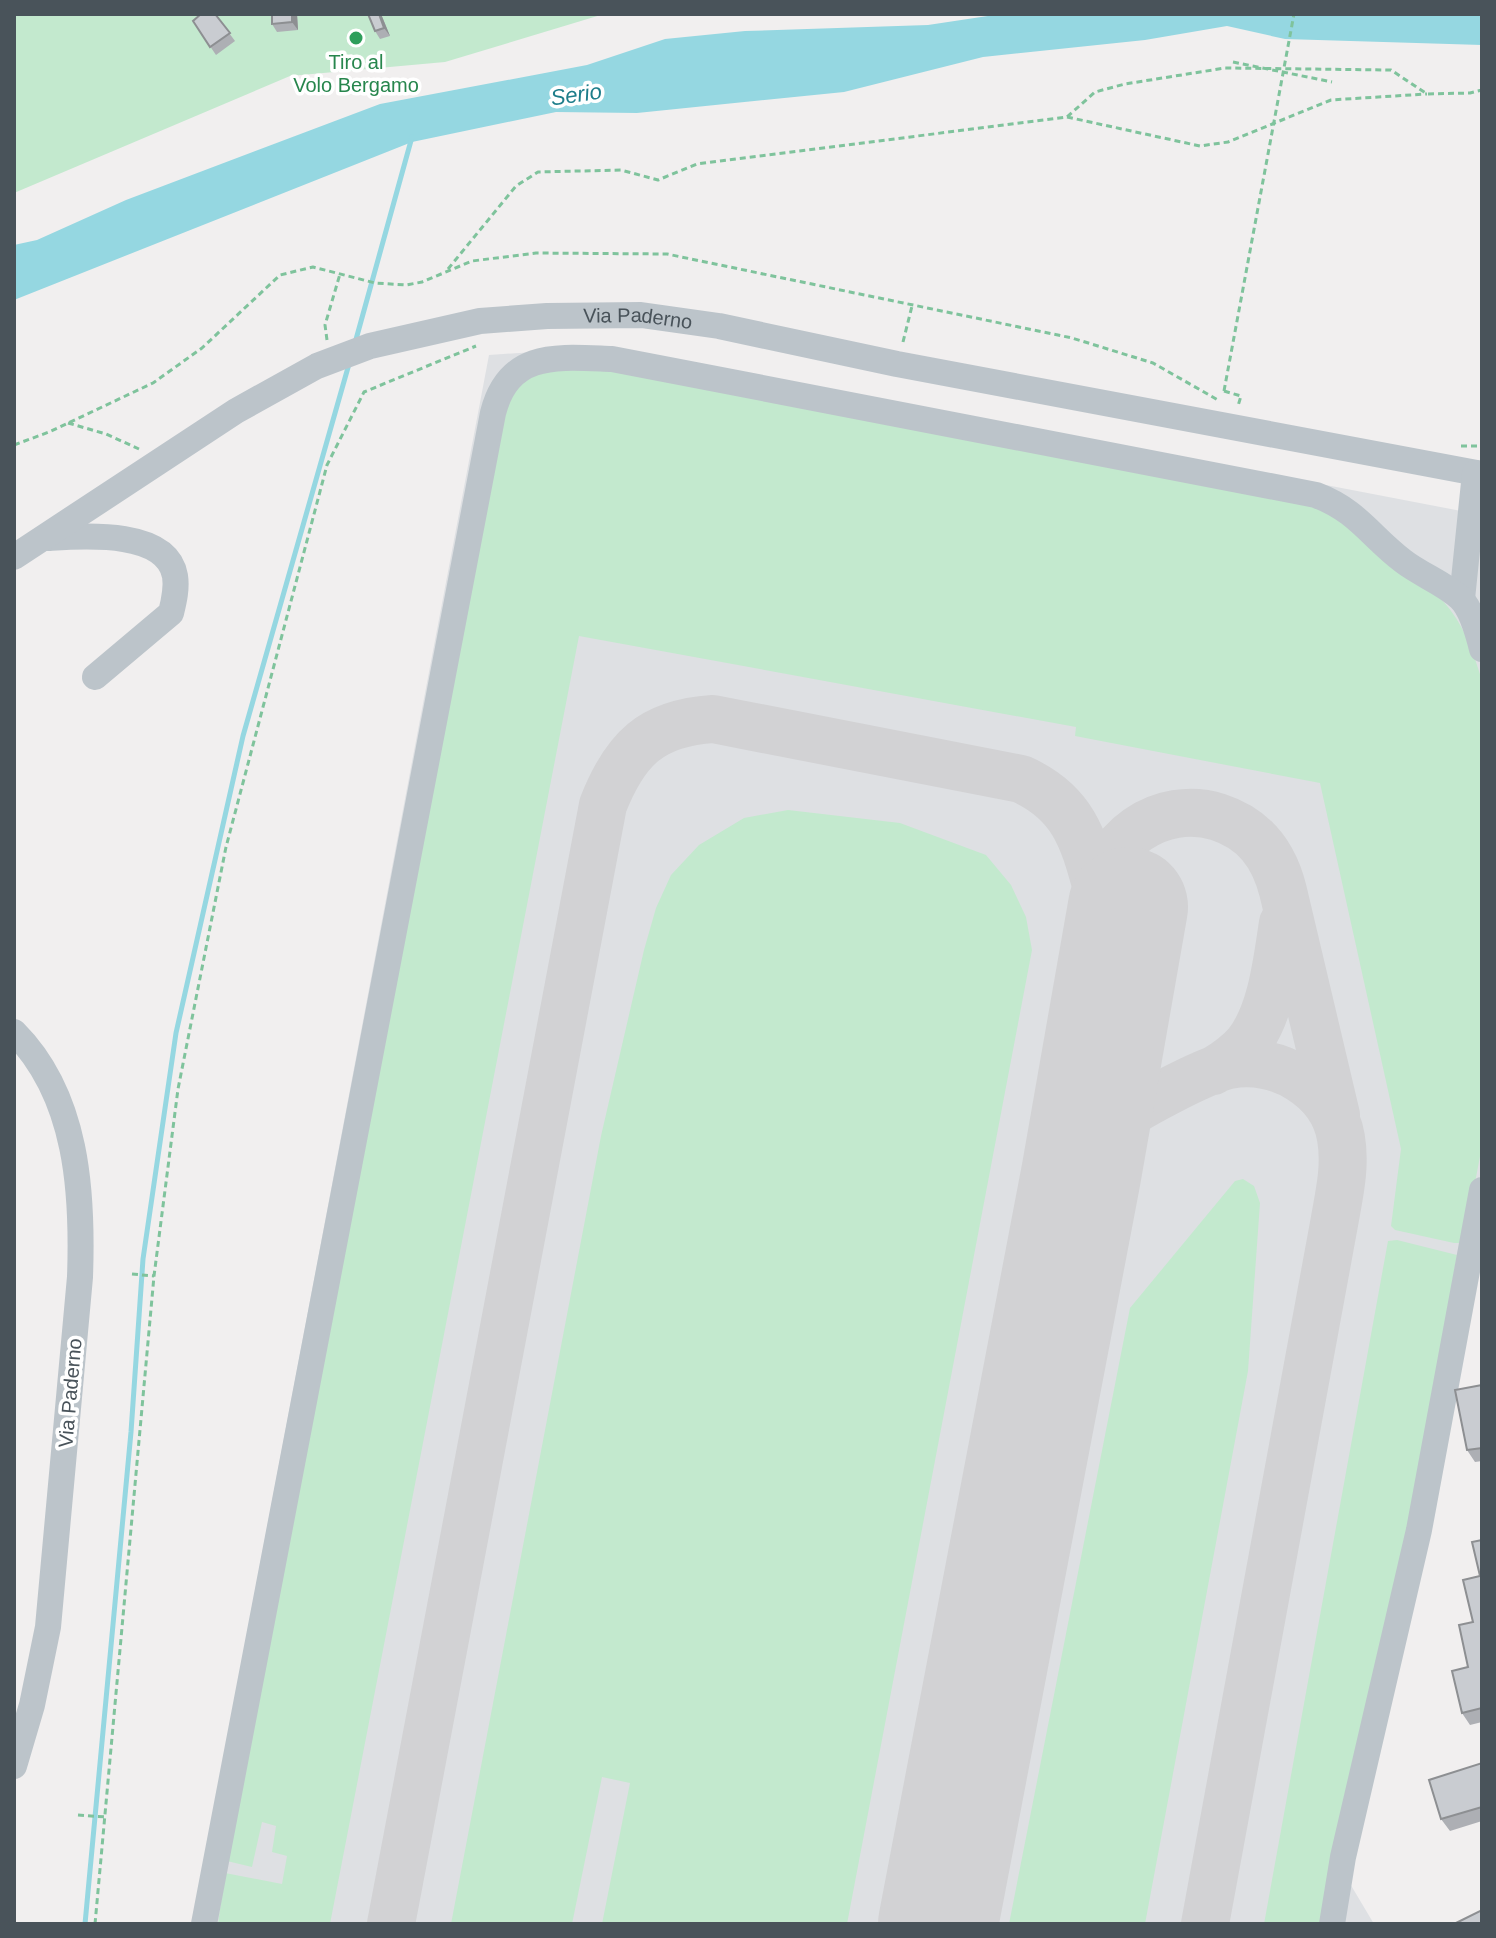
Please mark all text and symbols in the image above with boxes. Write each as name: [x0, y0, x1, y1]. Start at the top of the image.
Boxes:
marker: Tiro al Volo Bergamo: [347, 29, 365, 47]
place label: Tiro al Volo Bergamo: [293, 51, 419, 96]
water label: Serio: [549, 79, 603, 110]
street label: Via Paderno: [583, 304, 694, 333]
street label: Via Paderno: [54, 1337, 86, 1449]

